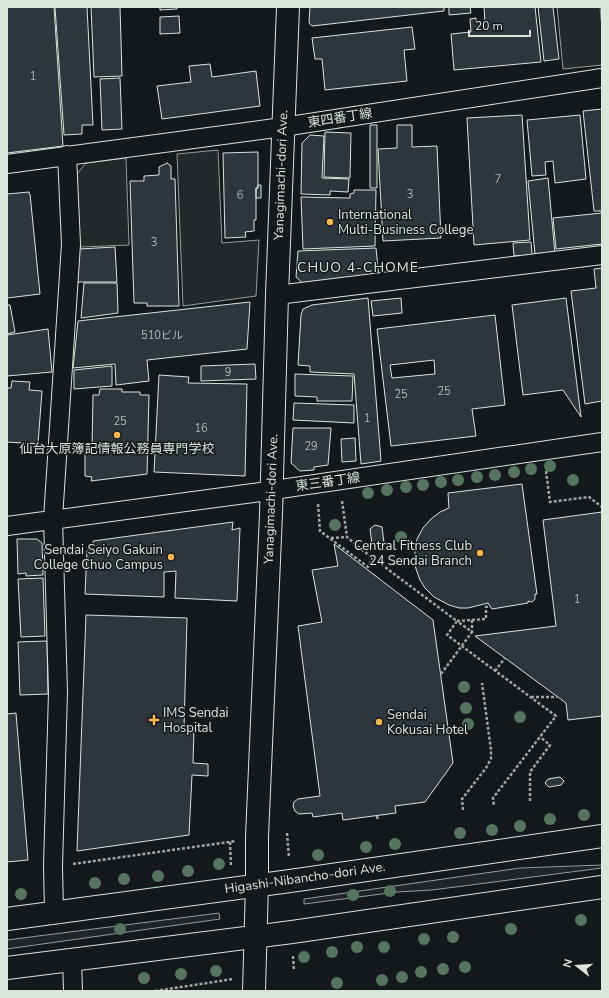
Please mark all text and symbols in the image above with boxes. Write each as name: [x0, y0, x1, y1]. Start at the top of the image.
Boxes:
scale bar: [469, 12, 530, 38]
text: 20 m: [475, 18, 503, 34]
house number: 1: [30, 69, 36, 84]
street label: 東四番丁線: [306, 104, 374, 132]
street label: Yanagimachi-dori Ave.: [270, 110, 292, 241]
house number: 7: [495, 172, 501, 187]
house number: 3: [407, 187, 413, 202]
house number: 6: [237, 188, 244, 203]
place label: International Multi-Business College: [338, 206, 473, 239]
marker: International Multi-Business College: [325, 217, 335, 227]
house number: 3: [151, 235, 157, 250]
district label: CHUO 4-CHOME: [297, 258, 419, 277]
house number: 510ビル: [141, 328, 183, 343]
house number: 9: [225, 365, 231, 380]
house number: 25: [437, 384, 451, 399]
house number: 25: [394, 387, 408, 402]
house number: 1: [364, 411, 370, 426]
house number: 25: [113, 414, 127, 429]
house number: 16: [194, 421, 208, 436]
marker: 仙台大原簿記情報公務員専門学校: [112, 430, 122, 440]
street label: Yanagimachi-dori Ave.: [260, 434, 282, 565]
house number: 29: [304, 439, 318, 454]
place label: 仙台大原簿記情報公務員専門学校: [19, 440, 215, 458]
street label: 東三番丁線: [295, 469, 361, 495]
place label: Central Fitness Club 24 Sendai Branch: [354, 537, 472, 570]
place label: Sendai Seiyo Gakuin College Chuo Campus: [33, 541, 163, 574]
marker: Central Fitness Club 24 Sendai Branch: [475, 548, 485, 558]
marker: Sendai Seiyo Gakuin College Chuo Campus: [166, 552, 176, 562]
house number: 1: [574, 592, 580, 607]
place label: IMS Sendai Hospital: [163, 704, 229, 737]
place label: Sendai Kokusai Hotel: [387, 706, 468, 739]
marker: IMS Sendai Hospital: [148, 714, 160, 726]
marker: Sendai Kokusai Hotel: [374, 717, 384, 727]
street label: Higashi-Nibancho-dori Ave.: [224, 858, 387, 898]
north arrow: [557, 946, 597, 986]
text: N: [560, 957, 576, 969]

